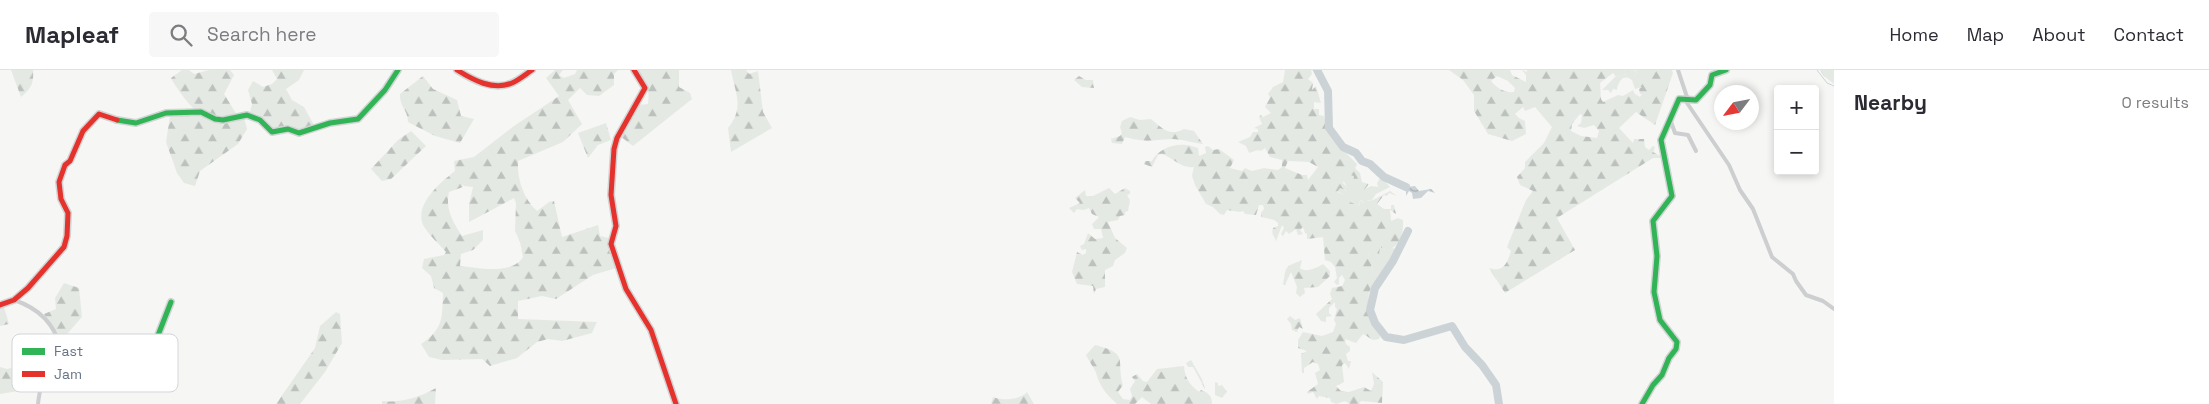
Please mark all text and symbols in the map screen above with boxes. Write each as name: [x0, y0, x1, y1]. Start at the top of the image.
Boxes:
search box: [149, 12, 499, 57]
text: Mapleaf: [25, 19, 119, 50]
icon: search: [167, 21, 195, 49]
text: Search here: [207, 22, 317, 47]
text: Home: [1890, 23, 1939, 46]
text: Map: [1967, 23, 2004, 46]
text: About: [2032, 23, 2086, 46]
text: Contact: [2114, 23, 2184, 46]
north arrow: [1714, 85, 1759, 130]
map controls: [1774, 85, 1819, 175]
button: +: [1774, 85, 1819, 130]
text: Nearby: [1854, 89, 1927, 116]
text: 0 results: [2121, 92, 2189, 113]
button: −: [1774, 130, 1819, 175]
legend: [12, 334, 178, 392]
text: Fast: [54, 342, 83, 360]
text: Jam: [54, 365, 82, 383]

